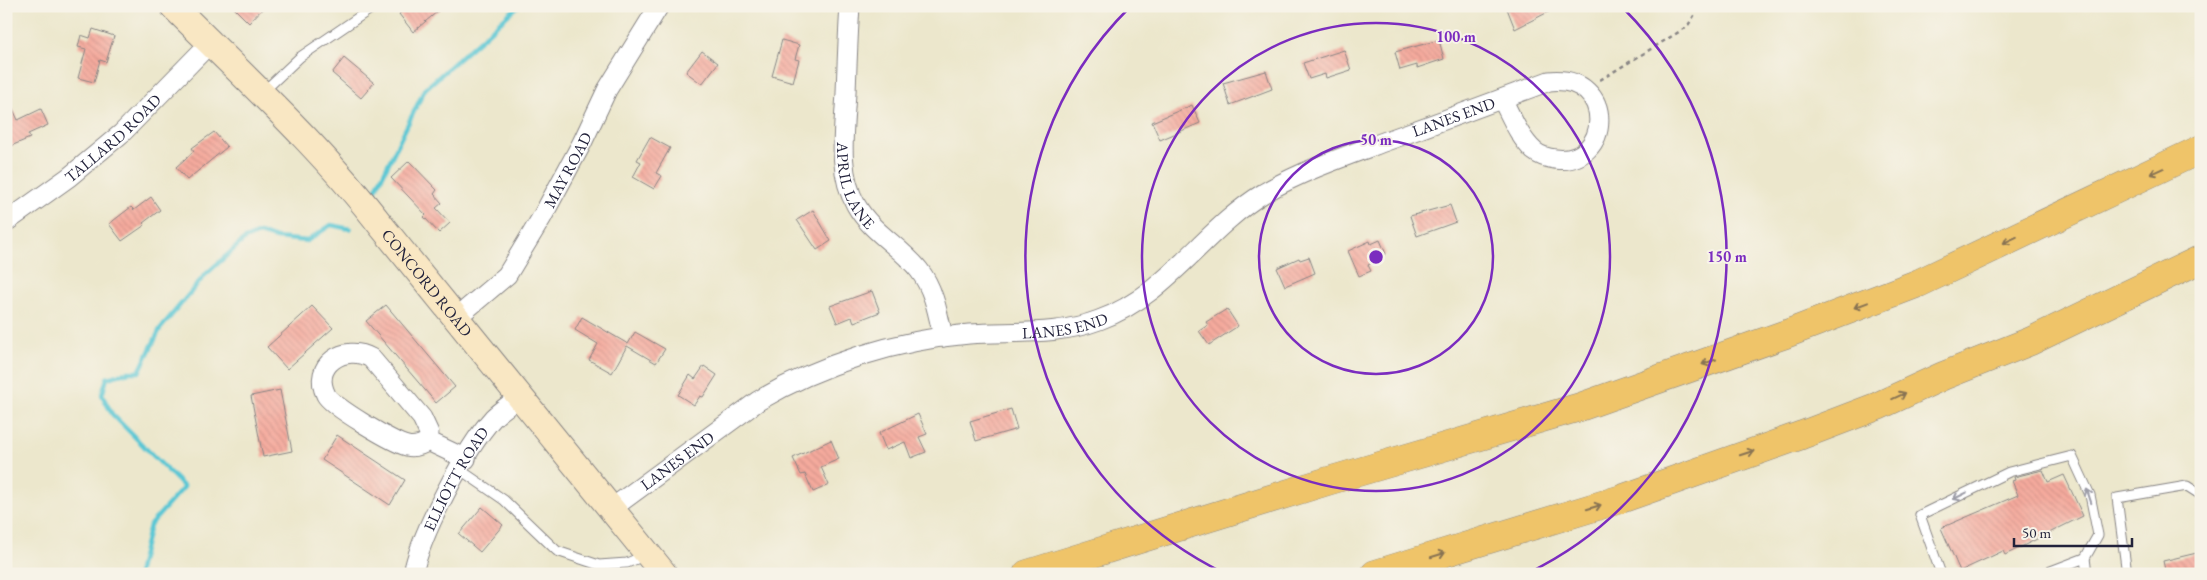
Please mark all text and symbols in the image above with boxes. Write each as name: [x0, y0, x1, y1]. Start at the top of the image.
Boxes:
text: 100 m: [1436, 27, 1476, 46]
street label: TALLARD ROAD: [60, 89, 165, 187]
street label: LANES END: [1409, 92, 1498, 141]
street label: MAY ROAD: [538, 129, 596, 211]
text: 50 m: [1360, 130, 1392, 149]
street label: APRIL LANE: [833, 141, 880, 233]
one-way arrow: [2150, 167, 2165, 176]
street label: CONCORD ROAD: [377, 224, 477, 341]
one-way arrow: [2003, 236, 2018, 245]
text: 150 m: [1707, 247, 1747, 266]
centre of rings: [1367, 248, 1385, 266]
one-way arrow: [1854, 302, 1869, 311]
street label: LANES END: [1022, 307, 1111, 343]
one-way arrow: [1702, 358, 1717, 367]
one-way arrow: [1891, 391, 1906, 401]
street label: ELLIOTT ROAD: [418, 422, 493, 534]
street label: LANES END: [636, 426, 718, 495]
one-way arrow: [1739, 448, 1755, 458]
one-way arrow: [2084, 488, 2094, 504]
one-way arrow: [1953, 492, 1968, 501]
one-way arrow: [1586, 502, 1602, 512]
scale bar: [2014, 515, 2132, 547]
text: 50 m: [2022, 523, 2051, 542]
one-way arrow: [1430, 549, 1446, 559]

